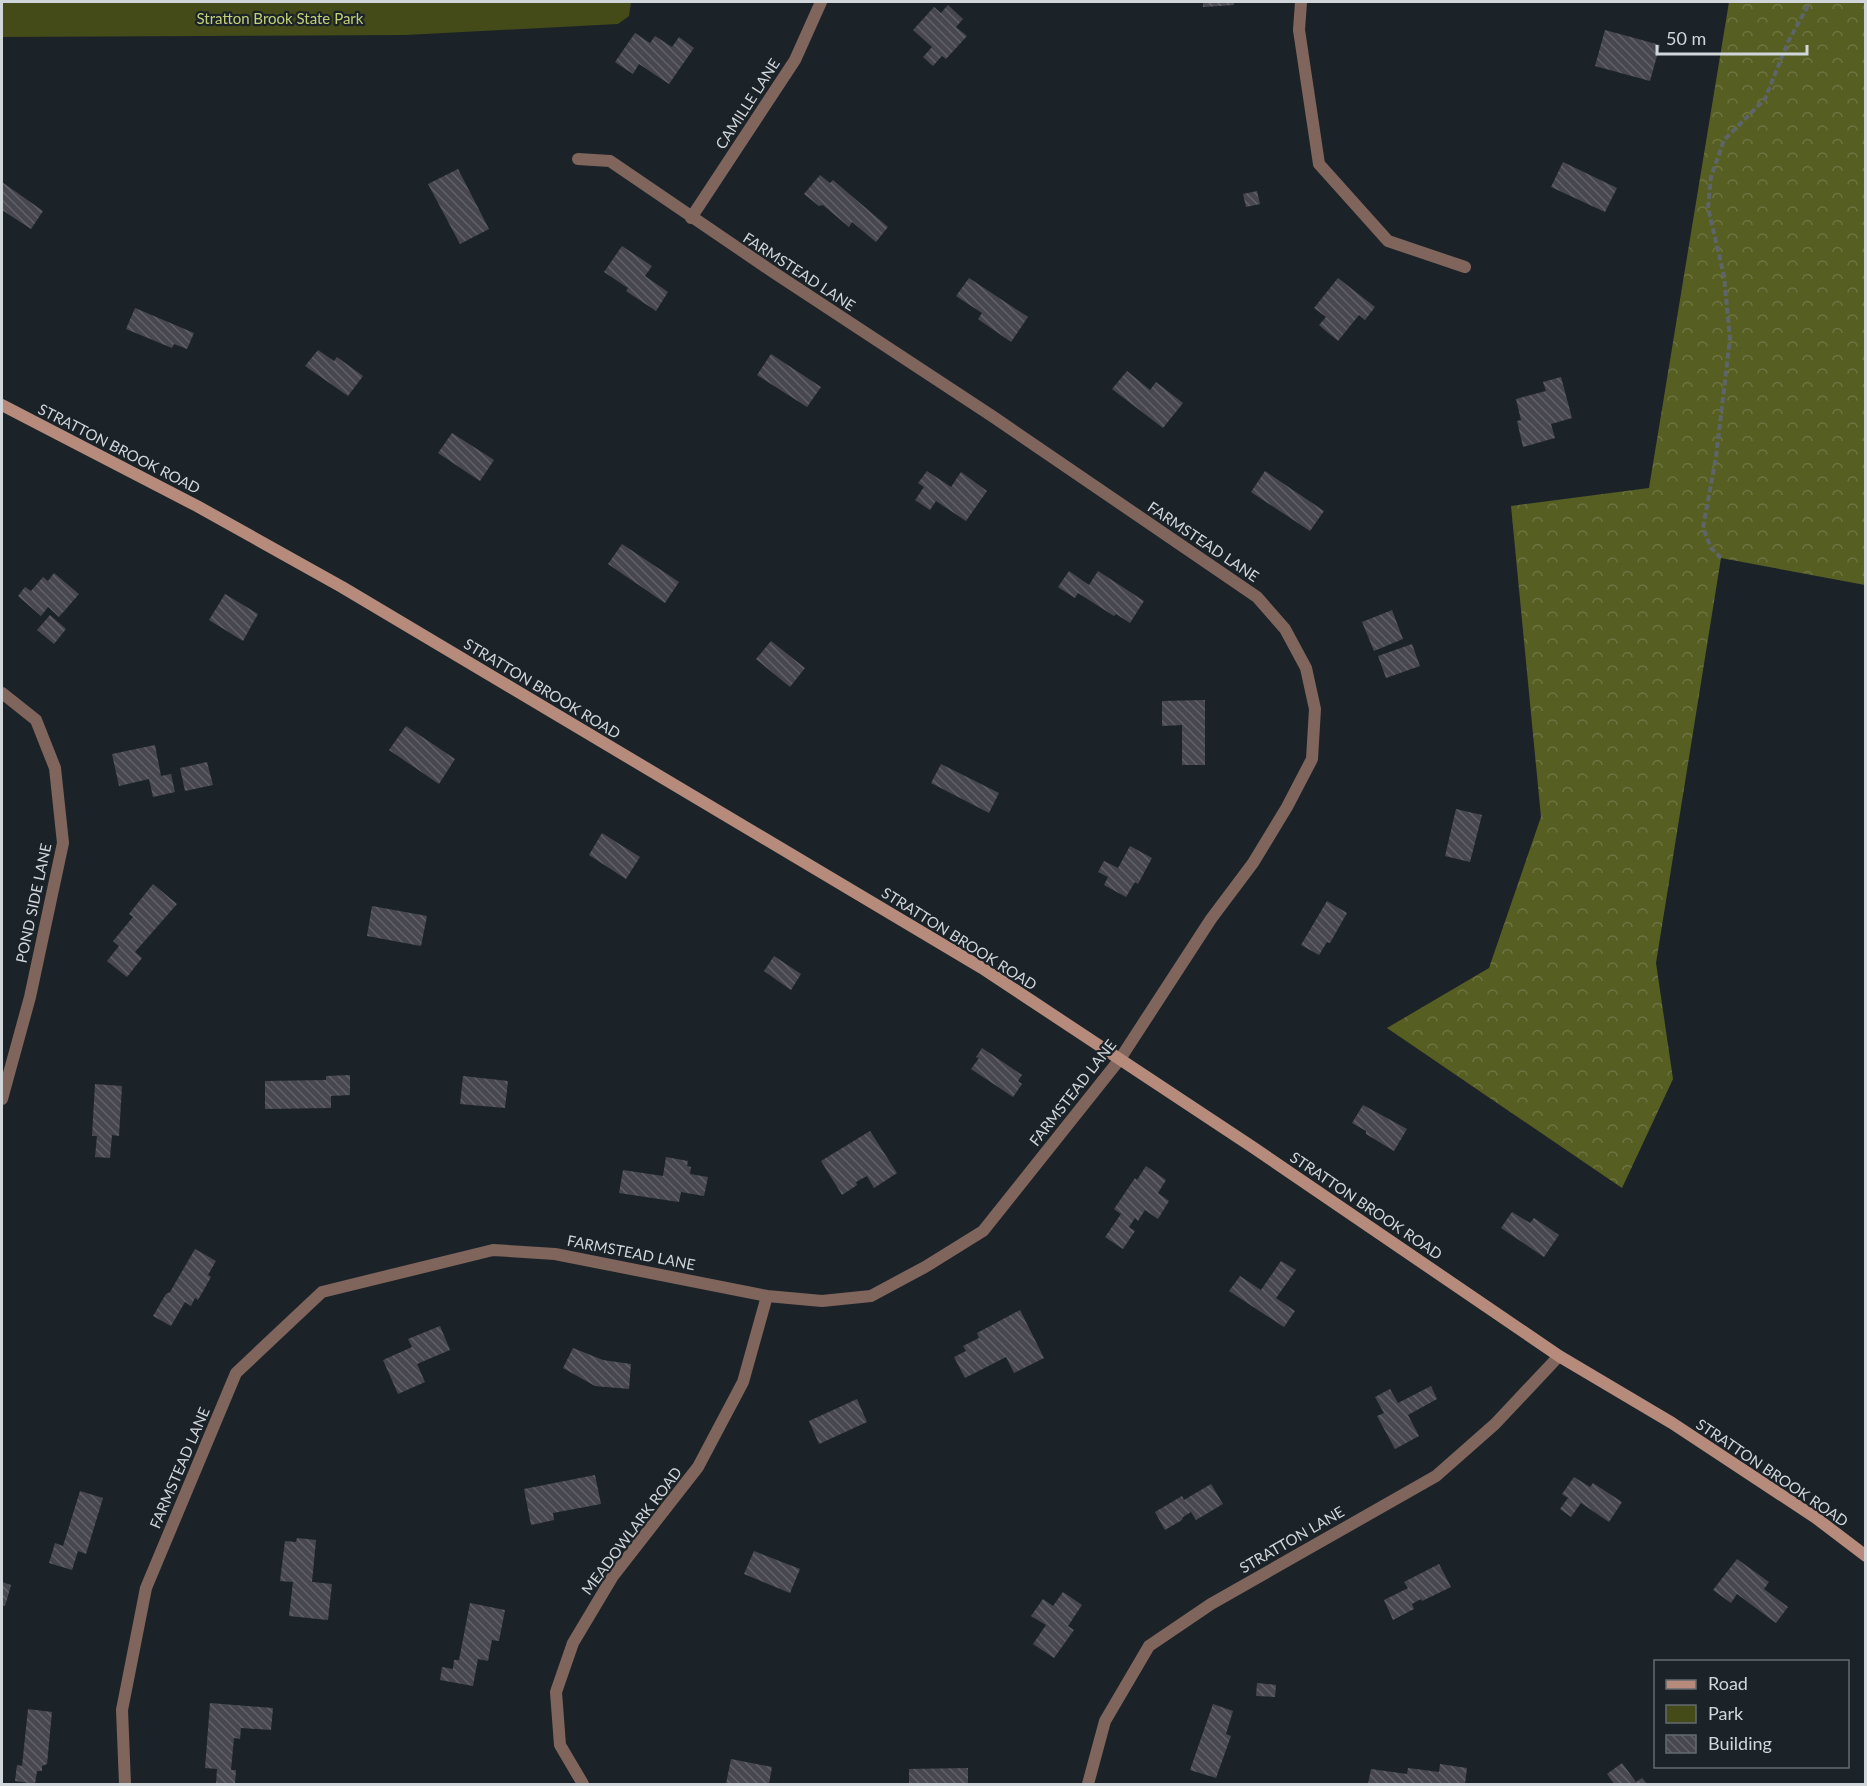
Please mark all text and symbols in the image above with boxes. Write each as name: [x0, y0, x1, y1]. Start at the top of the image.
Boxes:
park label: Stratton Brook State Park: [197, 9, 364, 27]
scale bar: [1657, 18, 1807, 56]
text: 50 m: [1666, 27, 1706, 49]
street label: CAMILLE LANE: [711, 55, 783, 152]
street label: FARMSTEAD LANE: [740, 228, 859, 314]
street label: STRATTON BROOK ROAD: [35, 399, 203, 497]
street label: FARMSTEAD LANE: [1145, 497, 1263, 585]
street label: STRATTON BROOK ROAD: [461, 634, 624, 742]
street label: POND SIDE LANE: [12, 841, 55, 964]
street label: STRATTON BROOK ROAD: [879, 883, 1040, 993]
street label: FARMSTEAD LANE: [1025, 1036, 1119, 1149]
street label: STRATTON BROOK ROAD: [1287, 1148, 1446, 1263]
street label: FARMSTEAD LANE: [566, 1231, 697, 1273]
street label: FARMSTEAD LANE: [145, 1404, 213, 1531]
street label: STRATTON BROOK ROAD: [1693, 1415, 1852, 1530]
street label: MEADOWLARK ROAD: [577, 1463, 685, 1598]
street label: STRATTON LANE: [1236, 1502, 1347, 1576]
legend: [1654, 1660, 1849, 1768]
text: Road: [1708, 1672, 1748, 1694]
text: Park: [1708, 1702, 1744, 1724]
text: Building: [1708, 1732, 1772, 1754]

